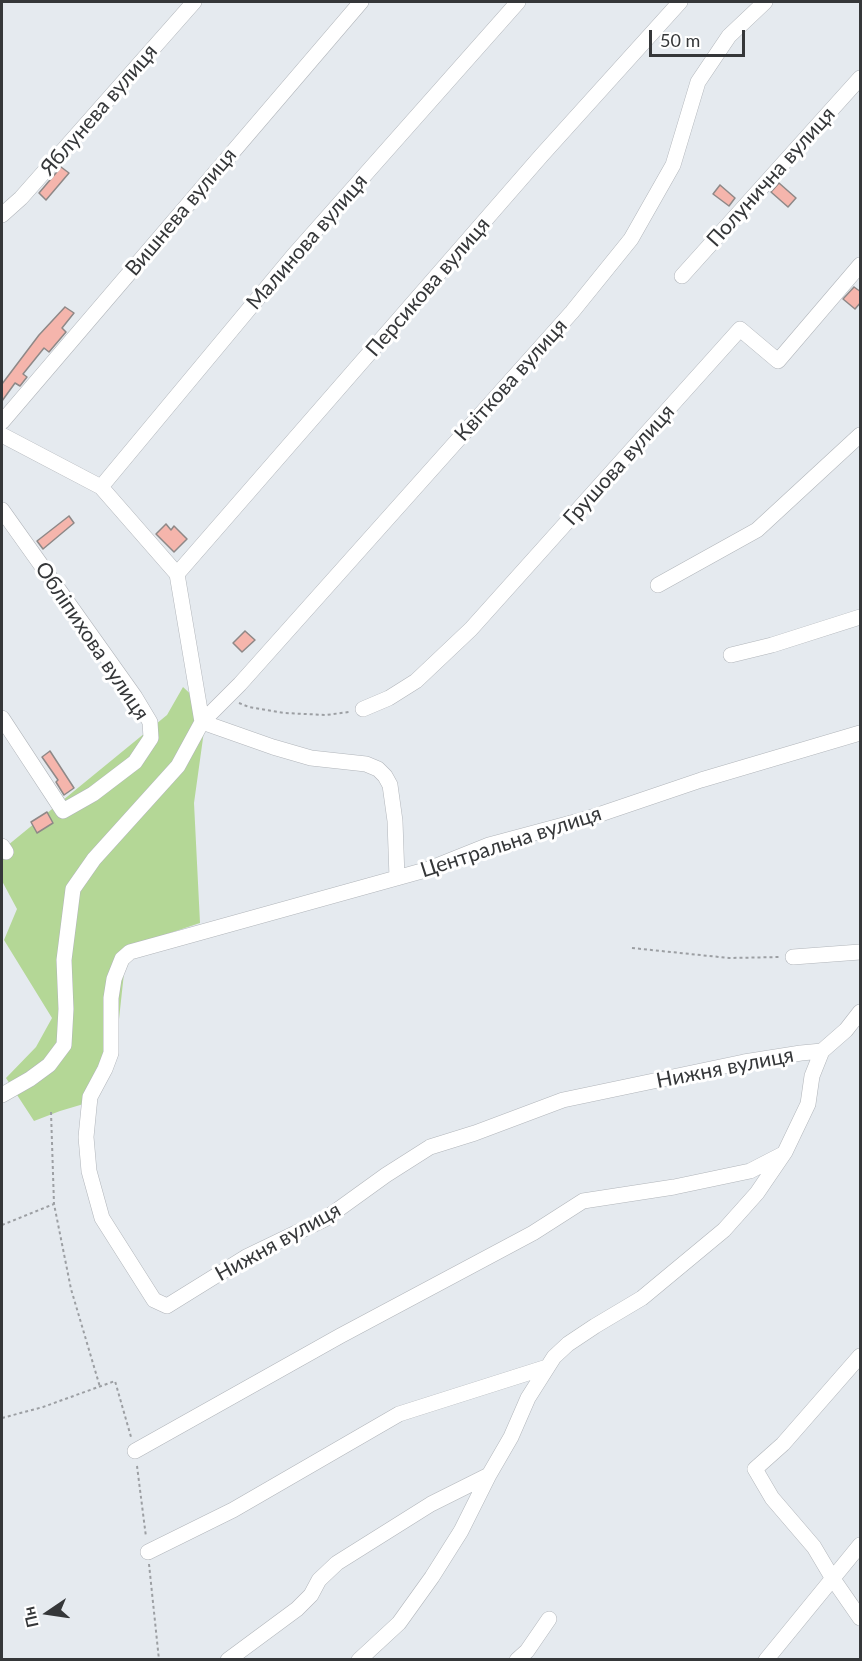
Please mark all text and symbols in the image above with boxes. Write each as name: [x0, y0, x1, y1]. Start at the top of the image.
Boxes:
scale bar: [652, 18, 748, 56]
text: 50 m: [660, 29, 700, 51]
street label: Яблунева вулиця: [35, 39, 163, 181]
street label: Полунична вулиця: [702, 102, 840, 252]
street label: Вишнева вулиця: [120, 143, 242, 281]
street label: Малинова вулиця: [241, 169, 373, 315]
street label: Персикова вулиця: [361, 212, 495, 362]
street label: Квіткова вулиця: [449, 314, 573, 446]
street label: Грушова вулиця: [558, 399, 680, 531]
street label: Обліпихова вулиця: [30, 557, 154, 725]
street label: Центральна вулиця: [417, 801, 605, 883]
street label: Нижня вулиця: [654, 1042, 796, 1094]
street label: Нижня вулиця: [211, 1197, 345, 1287]
north arrow: [18, 1583, 78, 1643]
text: Пн: [18, 1605, 42, 1629]

